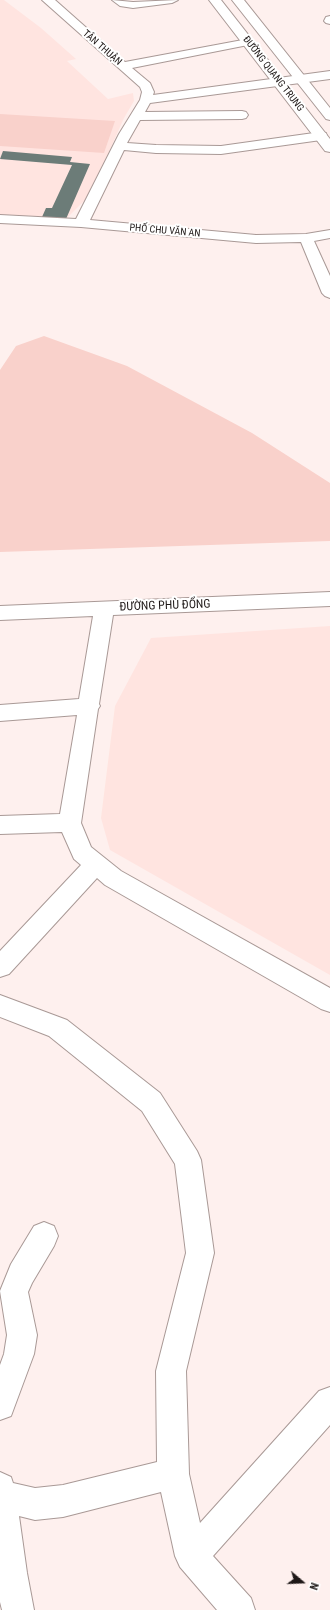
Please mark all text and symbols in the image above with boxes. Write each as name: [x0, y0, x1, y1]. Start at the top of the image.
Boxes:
street label: TÂN THUẬN: [80, 28, 124, 68]
street label: ĐƯỜNG QUANG TRUNG: [240, 34, 306, 114]
street label: PHỐ CHU VĂN AN: [129, 222, 201, 240]
street label: ĐƯỜNG PHÙ ĐỔNG: [119, 597, 211, 615]
north arrow: [282, 1562, 322, 1602]
text: N: [307, 1581, 321, 1591]

